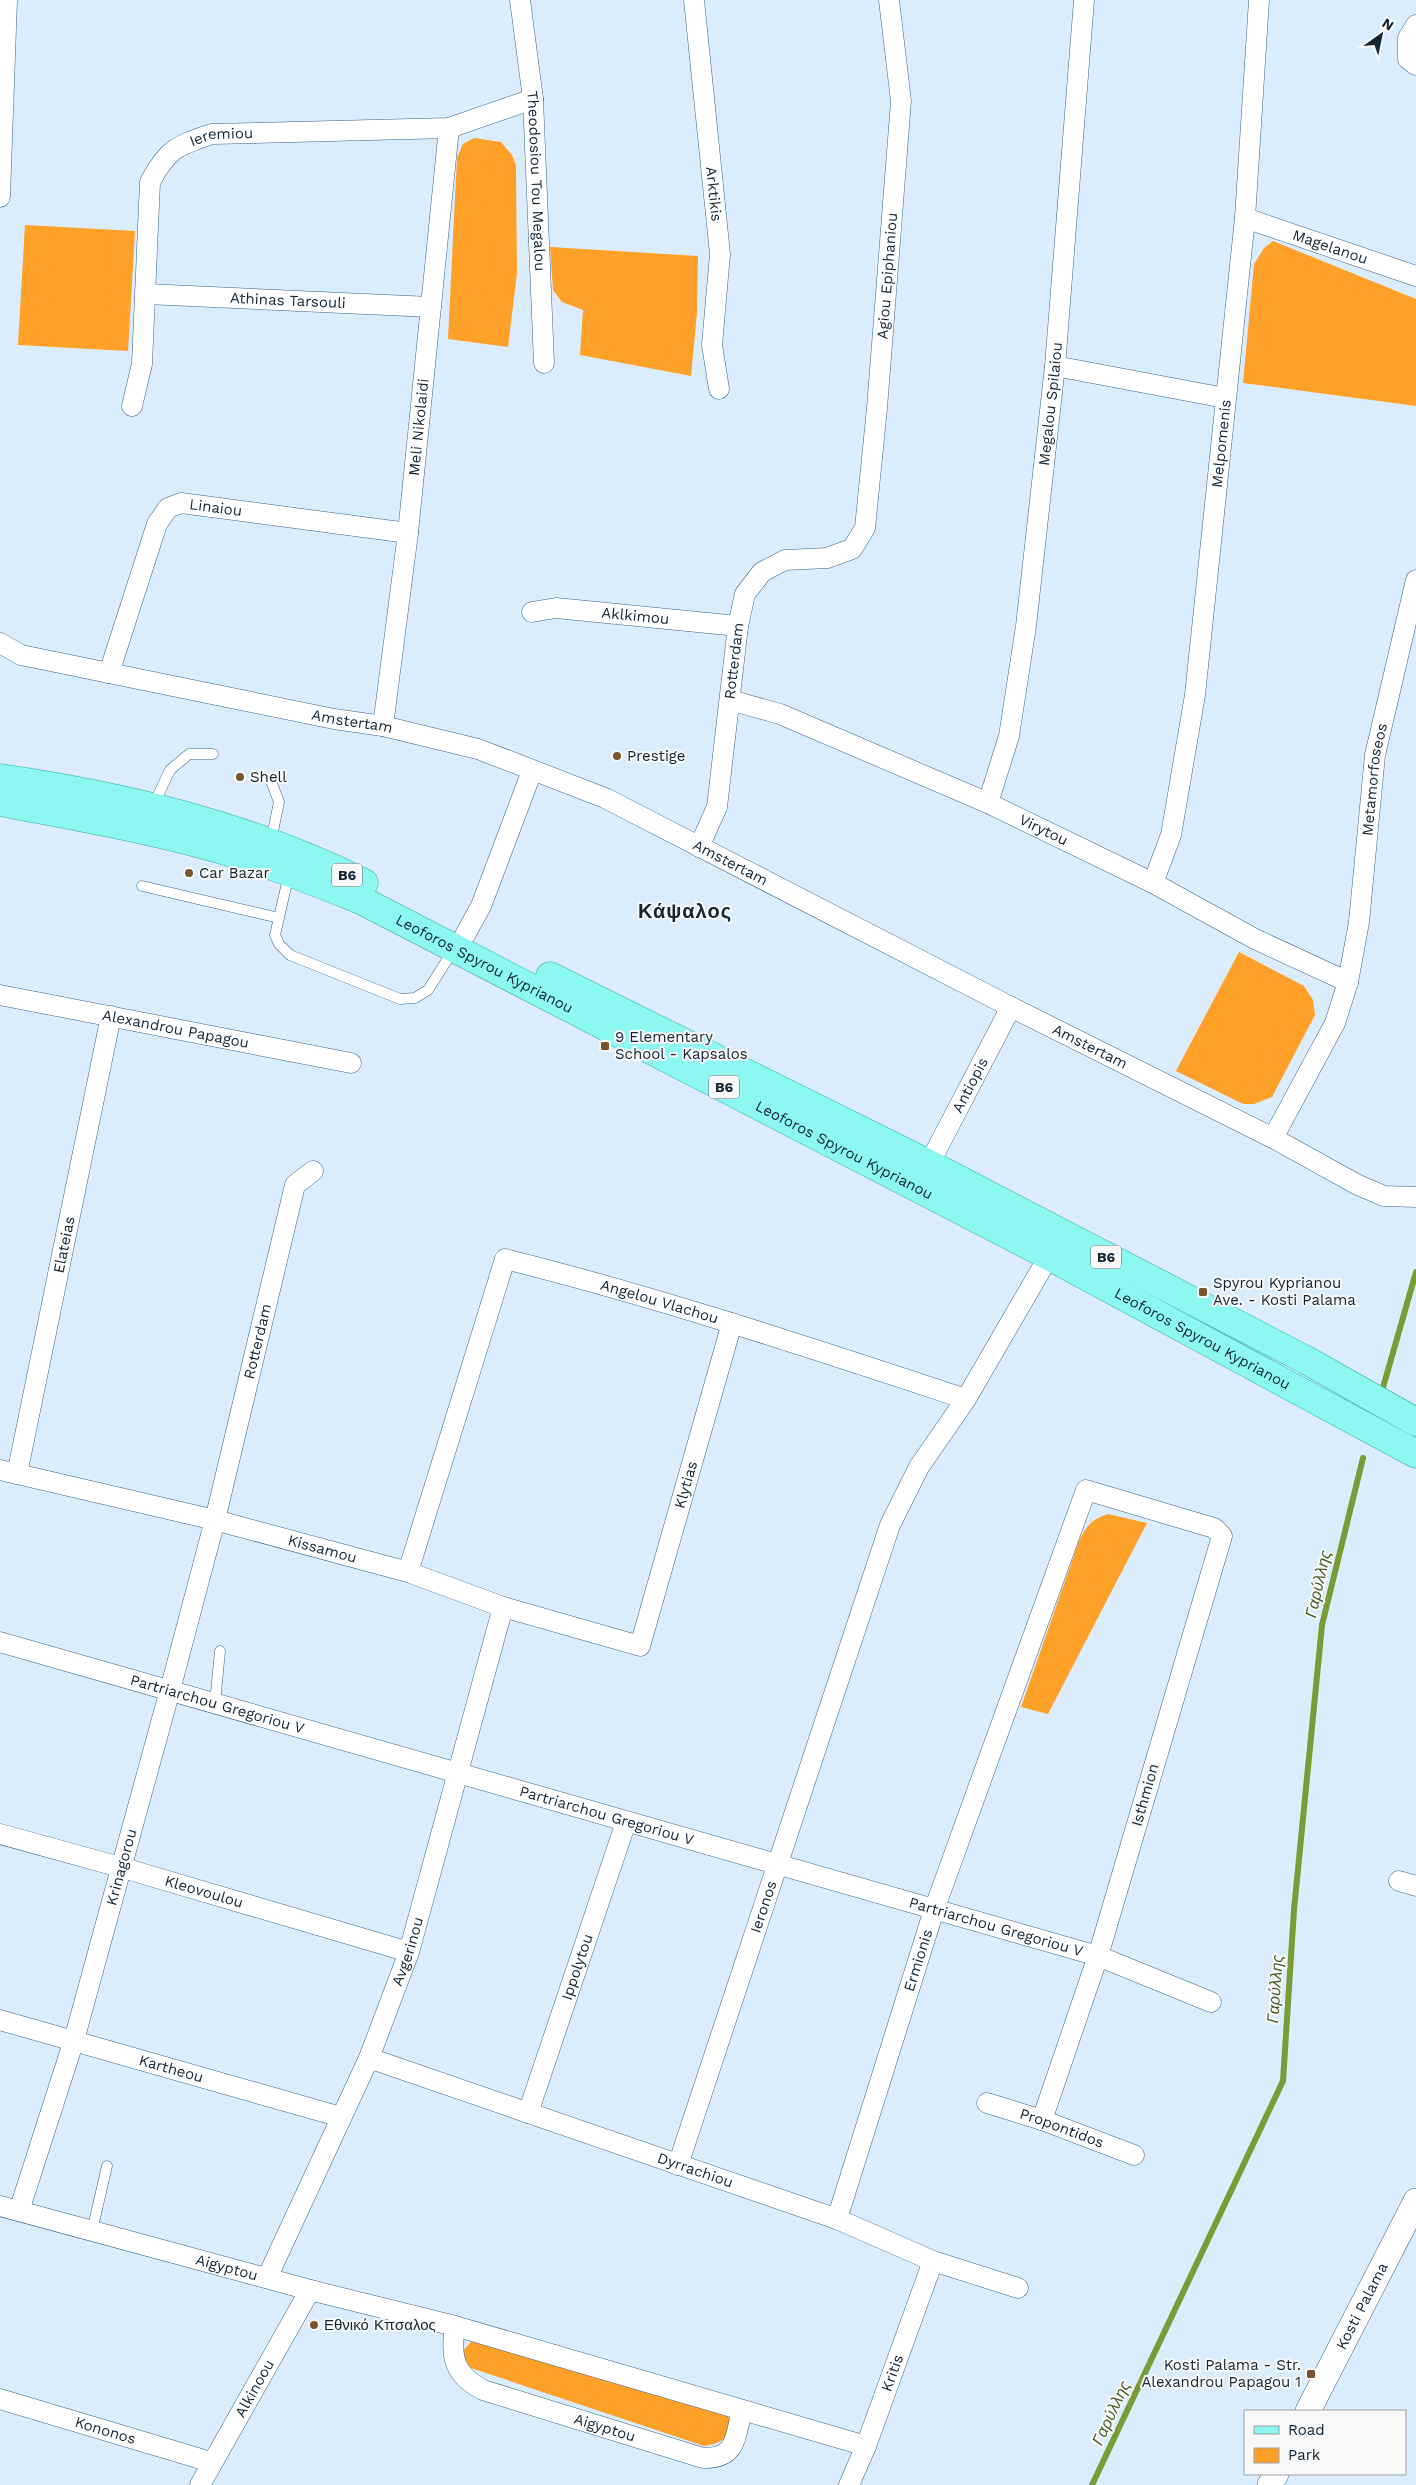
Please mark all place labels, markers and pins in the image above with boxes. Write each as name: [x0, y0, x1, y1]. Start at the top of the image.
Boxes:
place label: Prestige: [627, 747, 686, 765]
marker: Prestige: [611, 750, 623, 762]
place label: Shell: [250, 768, 287, 786]
marker: Shell: [234, 771, 246, 783]
place label: Car Bazar: [199, 864, 270, 882]
marker: Car Bazar: [183, 867, 195, 879]
place label: 9 Elementary School - Kapsalos: [615, 1028, 748, 1063]
marker: 9 Elementary School - Kapsalos: [599, 1040, 611, 1052]
place label: Spyrou Kyprianou Ave. - Kosti Palama: [1213, 1274, 1356, 1309]
marker: Spyrou Kyprianou Ave. - Kosti Palama: [1197, 1286, 1209, 1298]
place label: Εθνικό Κπσαλος: [324, 2316, 436, 2334]
marker: Εθνικό Κπσαλος: [308, 2319, 320, 2331]
place label: Kosti Palama - Str. Alexandrou Papagou 1: [1141, 2356, 1301, 2391]
marker: Kosti Palama - Str. Alexandrou Papagou 1: [1305, 2368, 1317, 2380]

